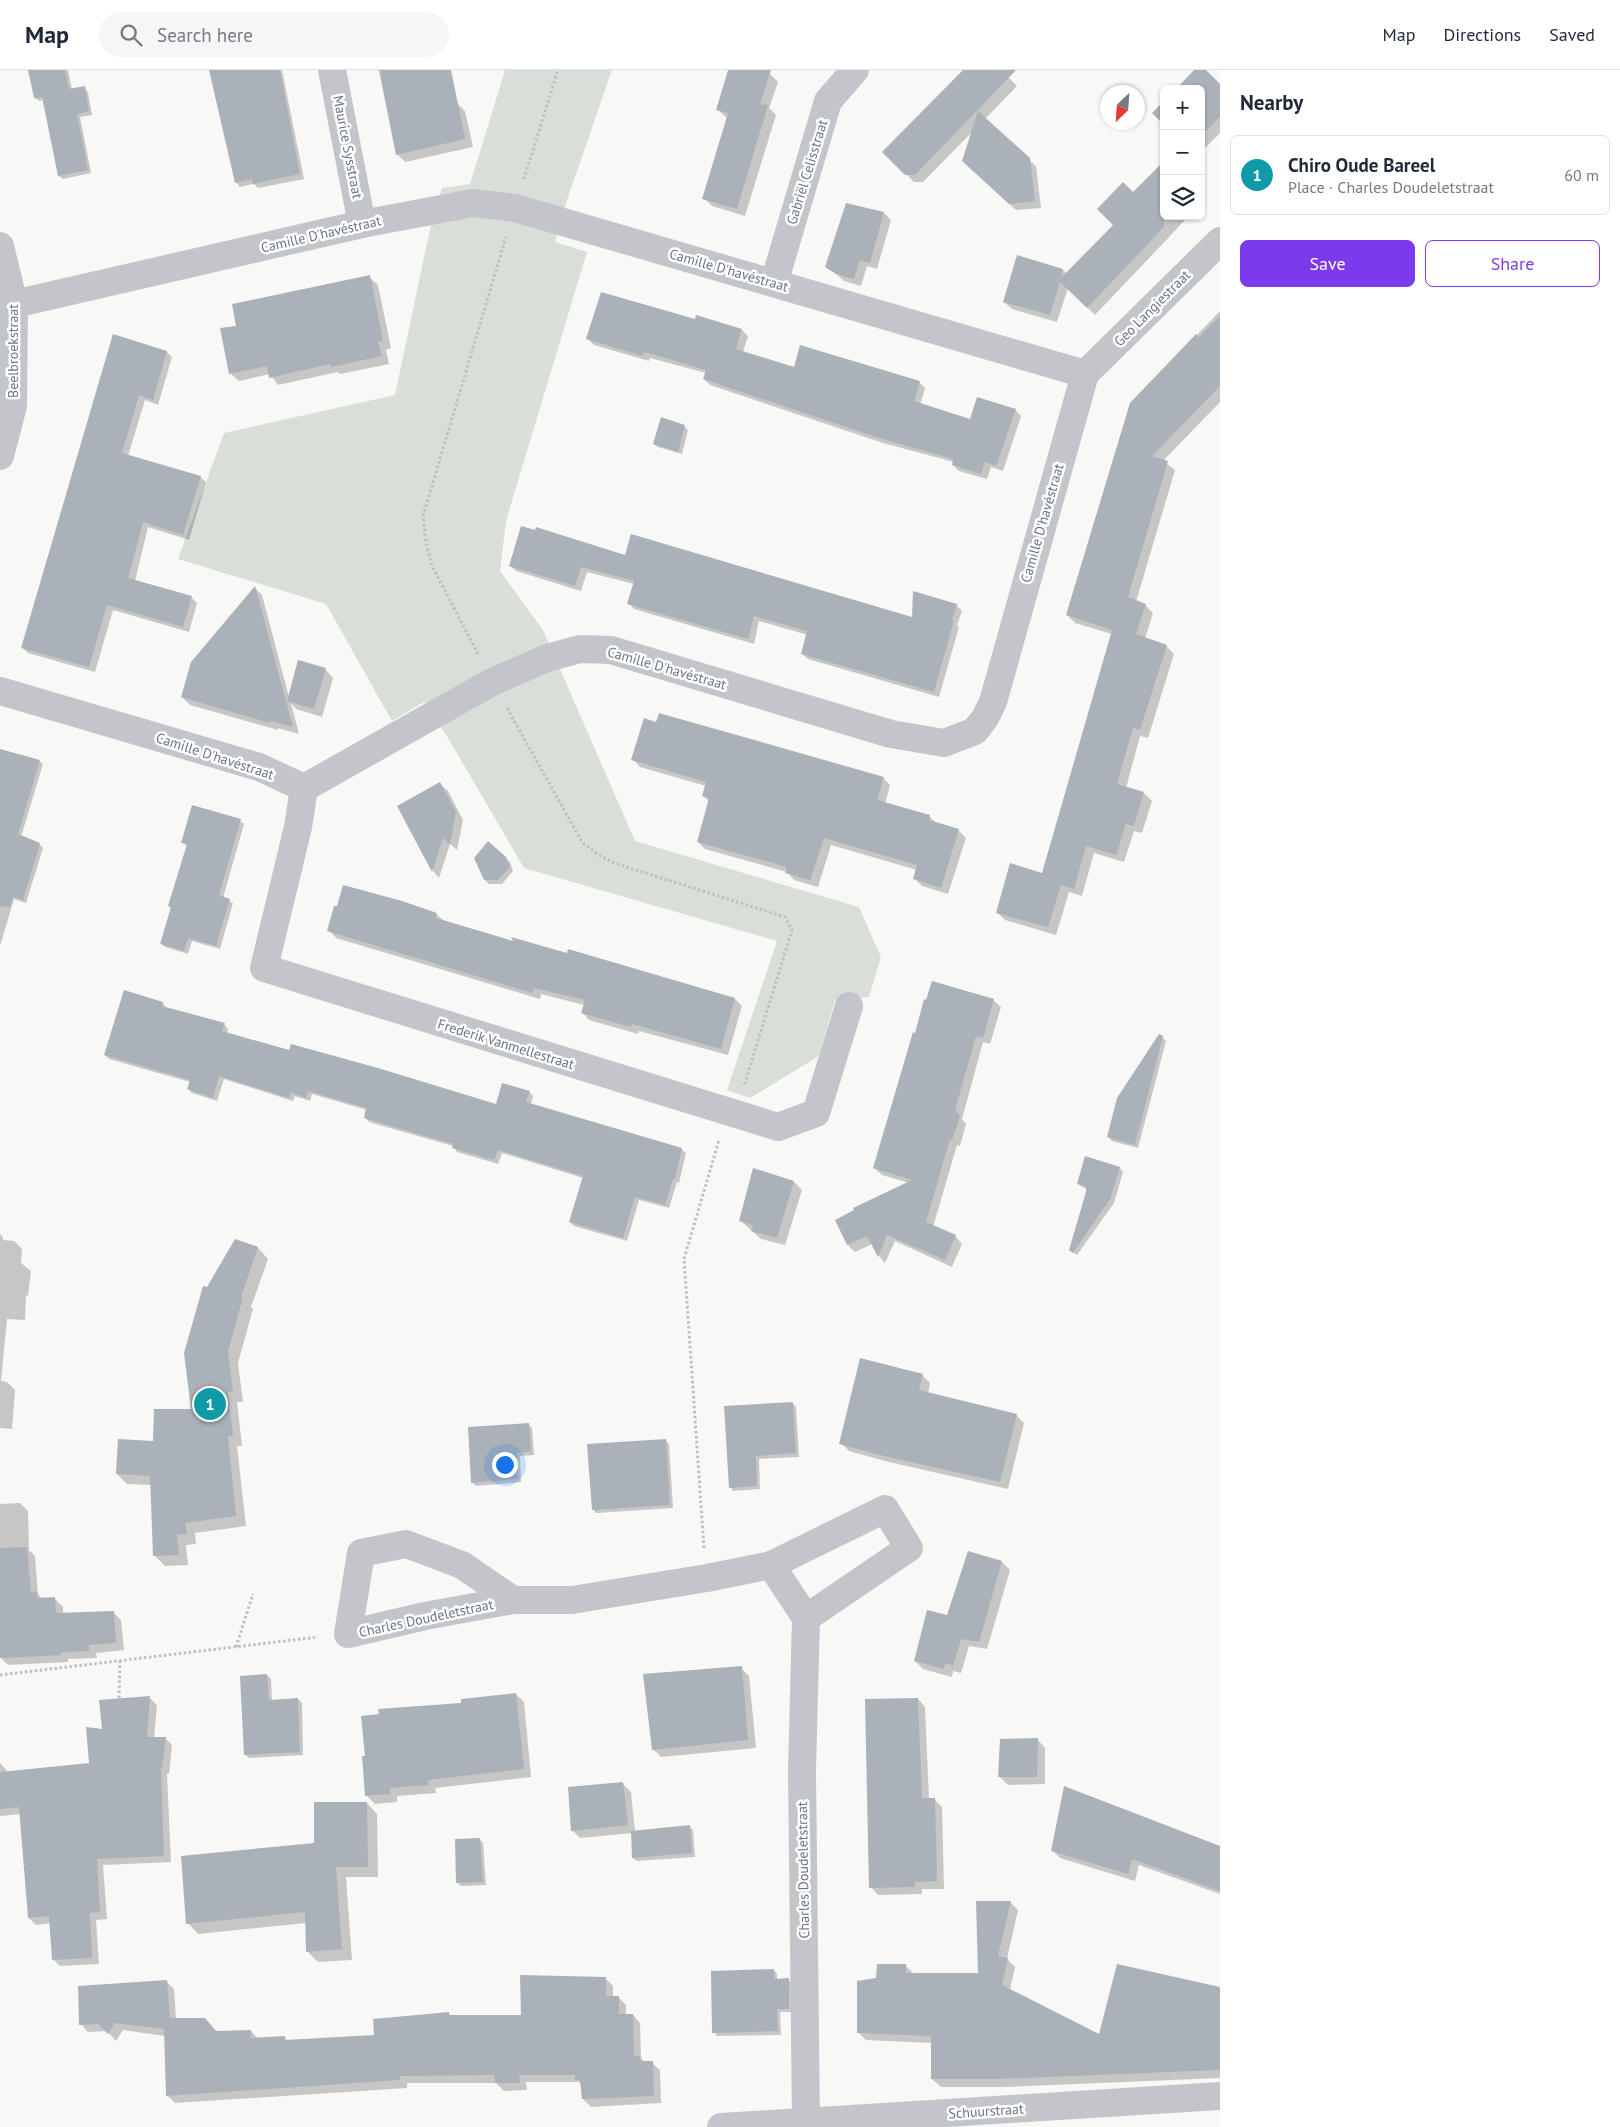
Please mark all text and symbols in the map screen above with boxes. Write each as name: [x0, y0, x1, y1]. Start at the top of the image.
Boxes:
search box: [99, 12, 449, 57]
text: Map: [25, 19, 69, 50]
icon: search: [117, 21, 145, 49]
text: Search here: [157, 23, 253, 47]
text: Map: [1383, 23, 1415, 46]
text: Directions: [1443, 23, 1521, 46]
text: Saved: [1549, 23, 1595, 46]
north arrow: [1100, 85, 1145, 130]
map controls: [1160, 85, 1205, 220]
button: +: [1160, 85, 1205, 130]
text: Nearby: [1240, 89, 1303, 116]
street label: Maurice Sysstraat: [329, 94, 367, 200]
street label: Gabriël Celisstraat: [782, 117, 832, 227]
button: −: [1160, 130, 1205, 175]
text: Chiro Oude Bareel: [1288, 153, 1435, 177]
text: 1: [1252, 165, 1262, 185]
text: 60 m: [1564, 165, 1599, 185]
button: layers: [1160, 175, 1205, 220]
text: Place · Charles Doudeletstraat: [1288, 177, 1494, 197]
street label: Camille D'havéstraat: [259, 211, 383, 257]
button: Save: [1240, 240, 1415, 287]
button: Share: [1425, 240, 1600, 287]
street label: Camille D'havéstraat: [667, 244, 791, 296]
street label: Geo Langiestraat: [1110, 266, 1194, 350]
street label: Beelbroekstraat: [4, 304, 22, 398]
street label: Camille D'havéstraat: [1016, 461, 1068, 585]
street label: Camille D'havéstraat: [605, 642, 729, 694]
street label: Camille D'havéstraat: [154, 728, 276, 784]
street label: Frederik Vanmellestraat: [436, 1015, 577, 1073]
pin: 1: [194, 1385, 226, 1423]
your location: [492, 1452, 518, 1478]
street label: Charles Doudeletstraat: [357, 1595, 495, 1641]
street label: Charles Doudeletstraat: [793, 1801, 813, 1939]
street label: Schuurstraat: [948, 2099, 1024, 2123]

